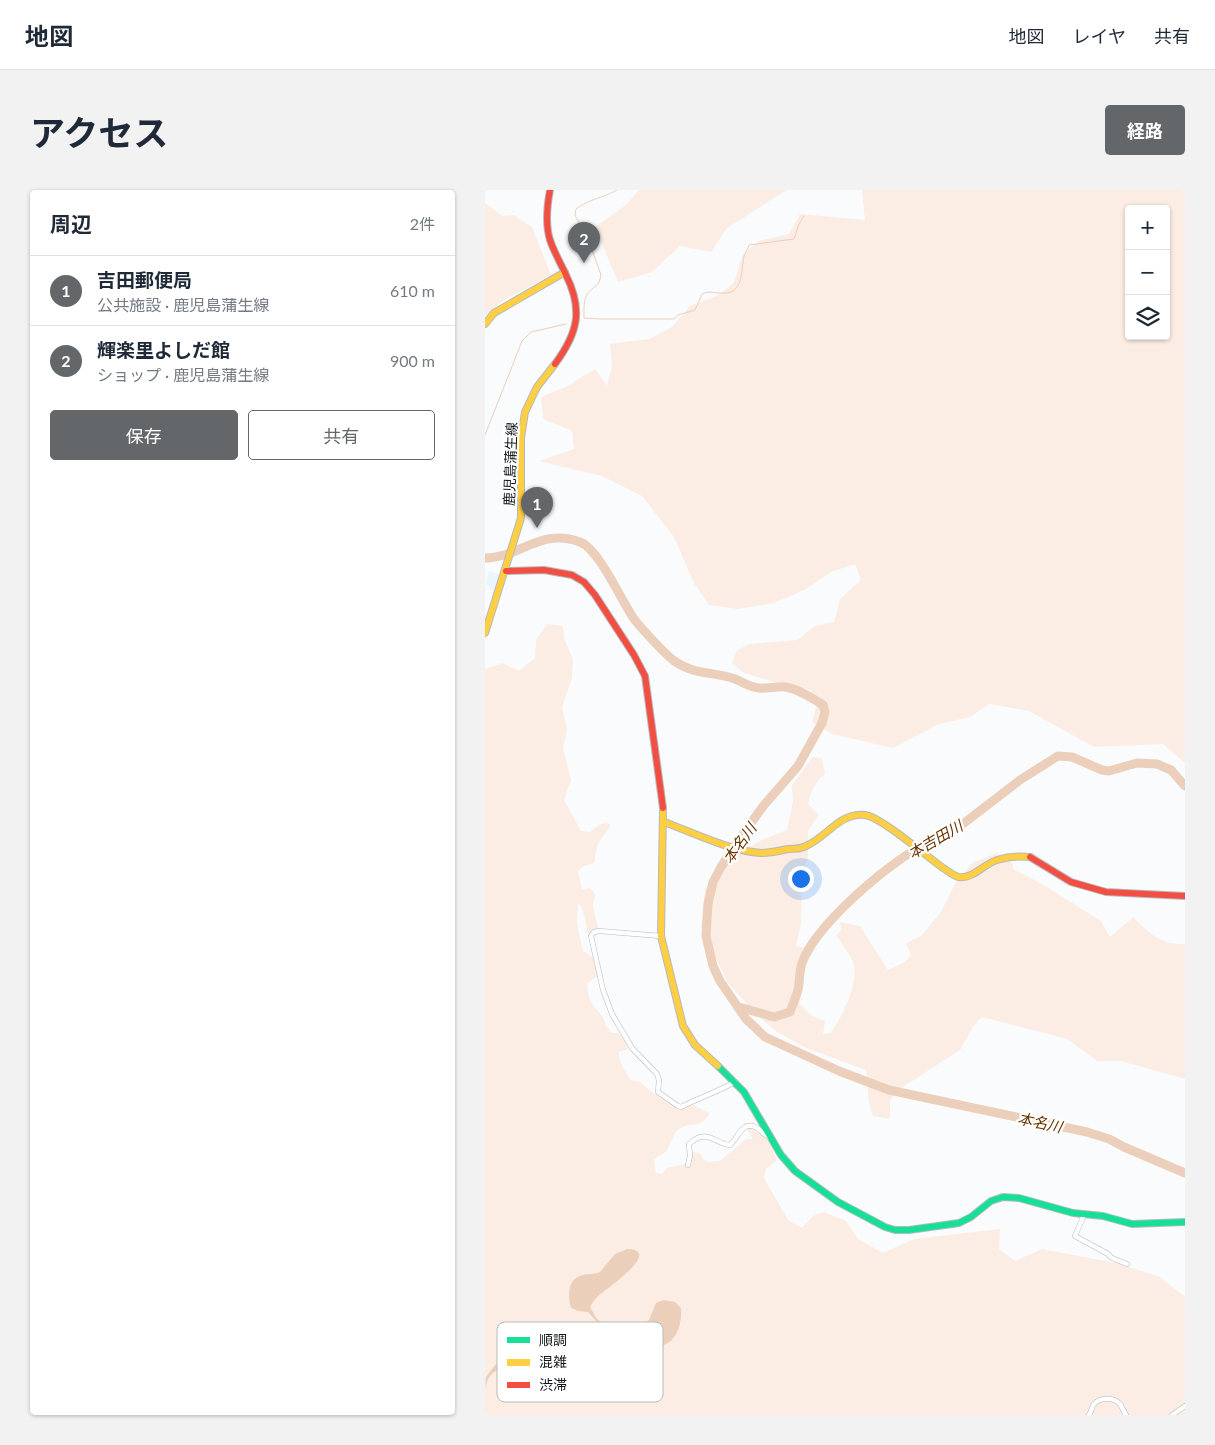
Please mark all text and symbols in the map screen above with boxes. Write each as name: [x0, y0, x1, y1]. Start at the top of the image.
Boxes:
text: 地図: [25, 21, 73, 50]
text: 地図: [1009, 25, 1045, 47]
text: レイヤ: [1073, 25, 1126, 47]
text: 共有: [1154, 25, 1190, 47]
button: 経路: [1105, 105, 1185, 155]
text: アクセス: [30, 111, 168, 153]
map controls: [1125, 205, 1170, 340]
button: +: [1125, 205, 1170, 250]
text: 周辺: [50, 211, 92, 236]
text: 2件: [410, 214, 435, 233]
pin: 2: [568, 222, 600, 263]
button: −: [1125, 250, 1170, 295]
text: 吉田郵便局: [97, 268, 192, 291]
text: 1: [61, 281, 71, 300]
text: 610 m: [390, 281, 435, 300]
text: 公共施設 · 鹿児島蒲生線: [97, 295, 269, 314]
button: layers: [1125, 295, 1170, 340]
text: 輝楽里よしだ館: [97, 338, 230, 361]
text: 2: [61, 351, 71, 370]
text: 900 m: [390, 351, 435, 370]
text: ショップ · 鹿児島蒲生線: [97, 365, 269, 384]
button: 保存: [50, 410, 238, 460]
button: 共有: [248, 410, 435, 460]
street label: 鹿児島蒲生線: [500, 422, 520, 506]
pin: 1: [521, 487, 553, 528]
water label: 本吉田川: [905, 815, 967, 862]
water label: 本名川: [718, 818, 761, 866]
your location: [788, 866, 814, 892]
water label: 本名川: [1016, 1109, 1066, 1136]
legend: [497, 1322, 663, 1402]
text: 順調: [539, 1331, 567, 1348]
text: 混雑: [539, 1353, 567, 1370]
text: 渋滞: [539, 1376, 567, 1393]

